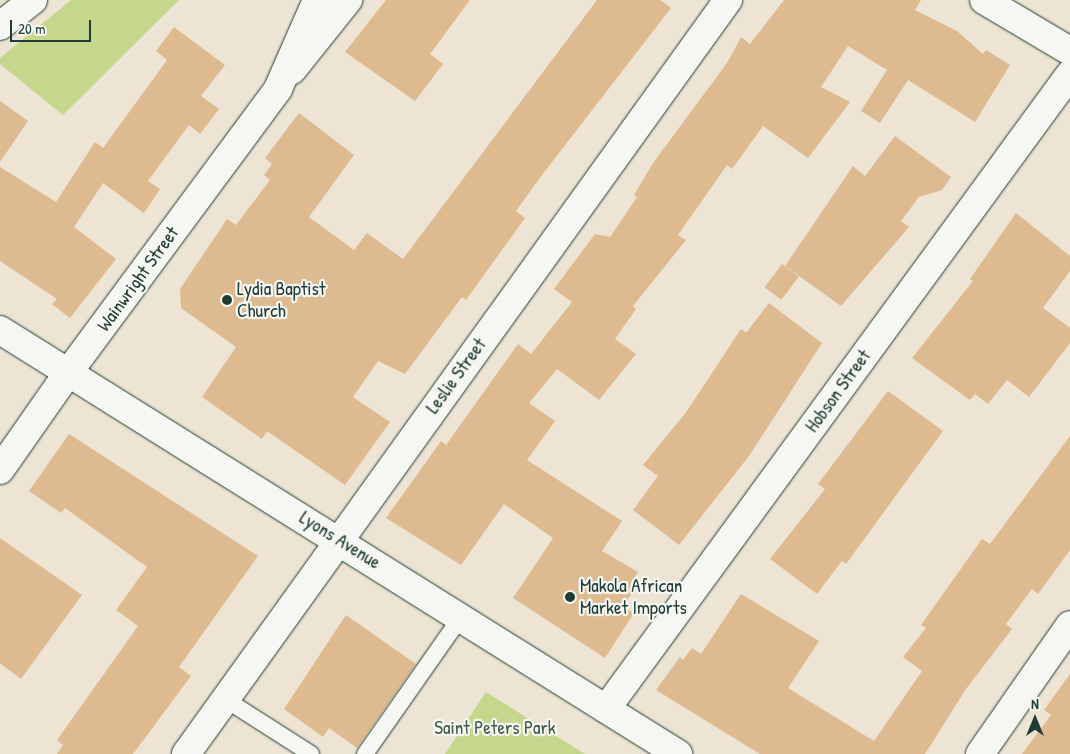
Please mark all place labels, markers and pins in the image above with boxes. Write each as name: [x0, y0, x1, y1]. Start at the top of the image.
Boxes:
place label: Lydia Baptist Church: [237, 278, 325, 322]
marker: Lydia Baptist Church: [221, 294, 233, 306]
place label: Makola African Market Imports: [580, 575, 687, 619]
marker: Makola African Market Imports: [564, 591, 576, 603]

